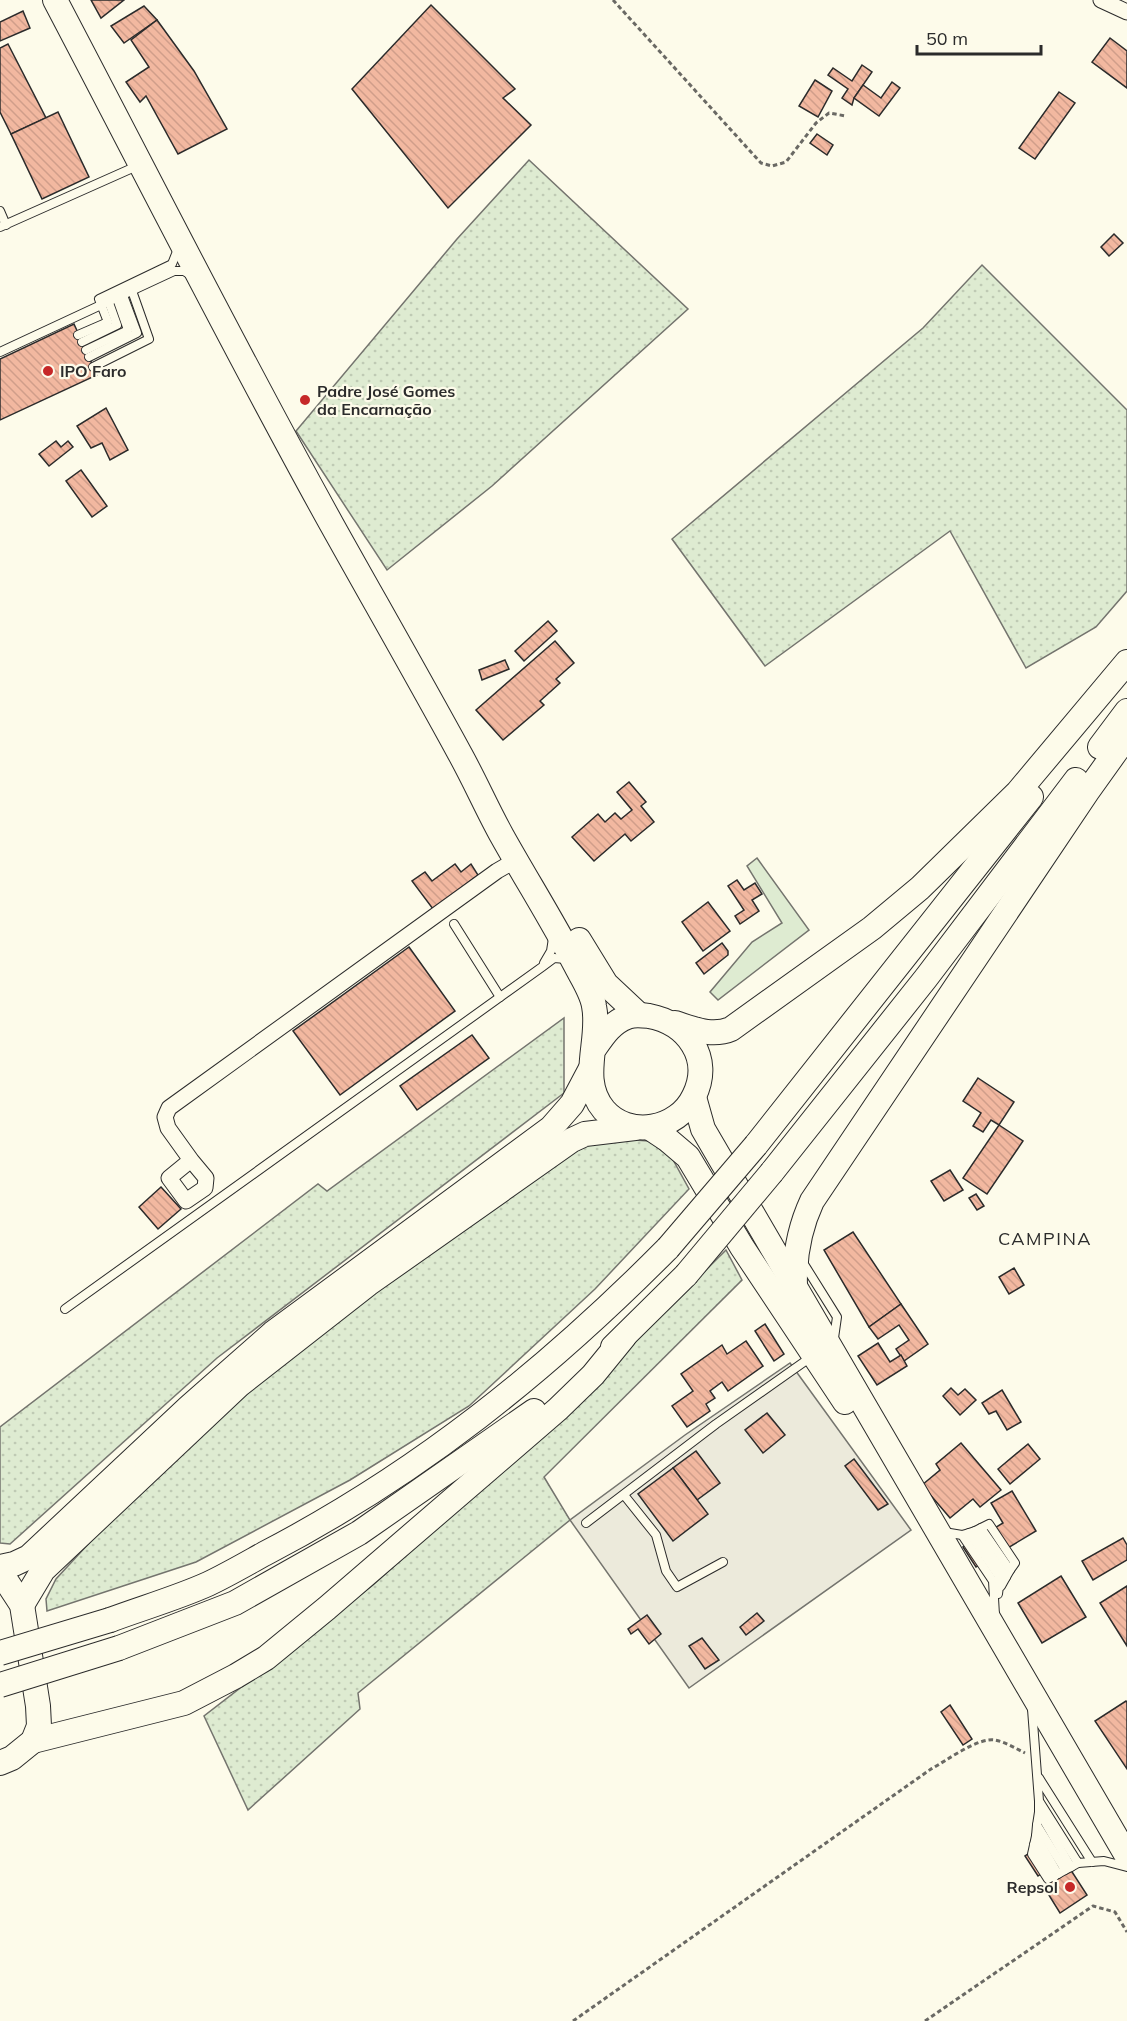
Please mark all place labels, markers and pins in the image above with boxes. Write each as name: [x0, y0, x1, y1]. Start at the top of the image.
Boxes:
place label: IPO Faro: [60, 361, 126, 381]
marker: IPO Faro: [41, 364, 55, 378]
place label: Padre José Gomes da Encarnação: [317, 381, 455, 419]
marker: Padre José Gomes da Encarnação: [298, 393, 312, 407]
place label: Repsol: [1007, 1877, 1058, 1897]
marker: Repsol: [1063, 1880, 1077, 1894]

